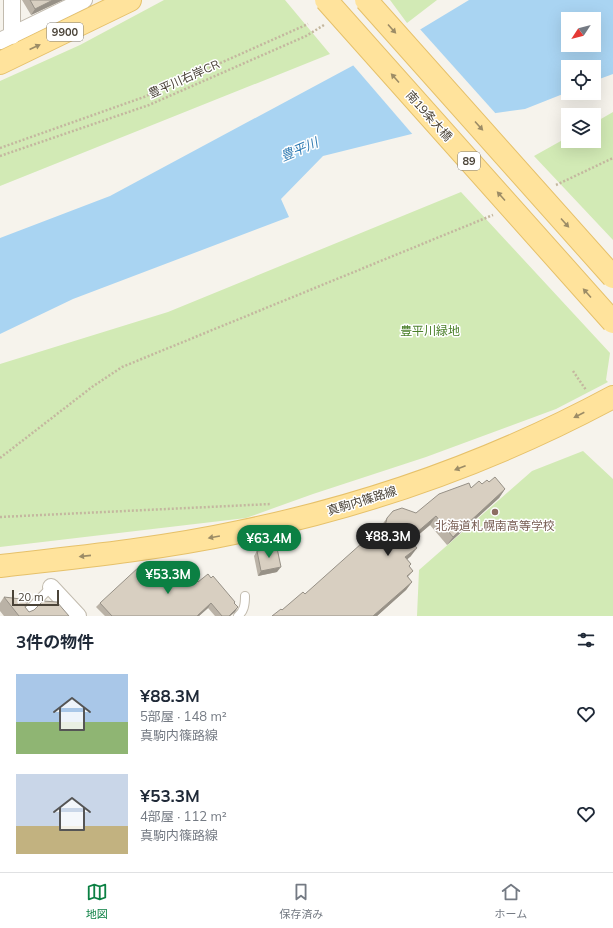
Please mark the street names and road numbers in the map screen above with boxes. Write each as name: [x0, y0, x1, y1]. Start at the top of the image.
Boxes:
road number: 9900: [47, 23, 83, 41]
street label: 豊平川右岸CR: [146, 56, 222, 101]
street label: 南19条大橋: [403, 87, 456, 144]
road number: 89: [458, 152, 480, 170]
street label: 真駒内篠路線: [325, 483, 398, 518]

